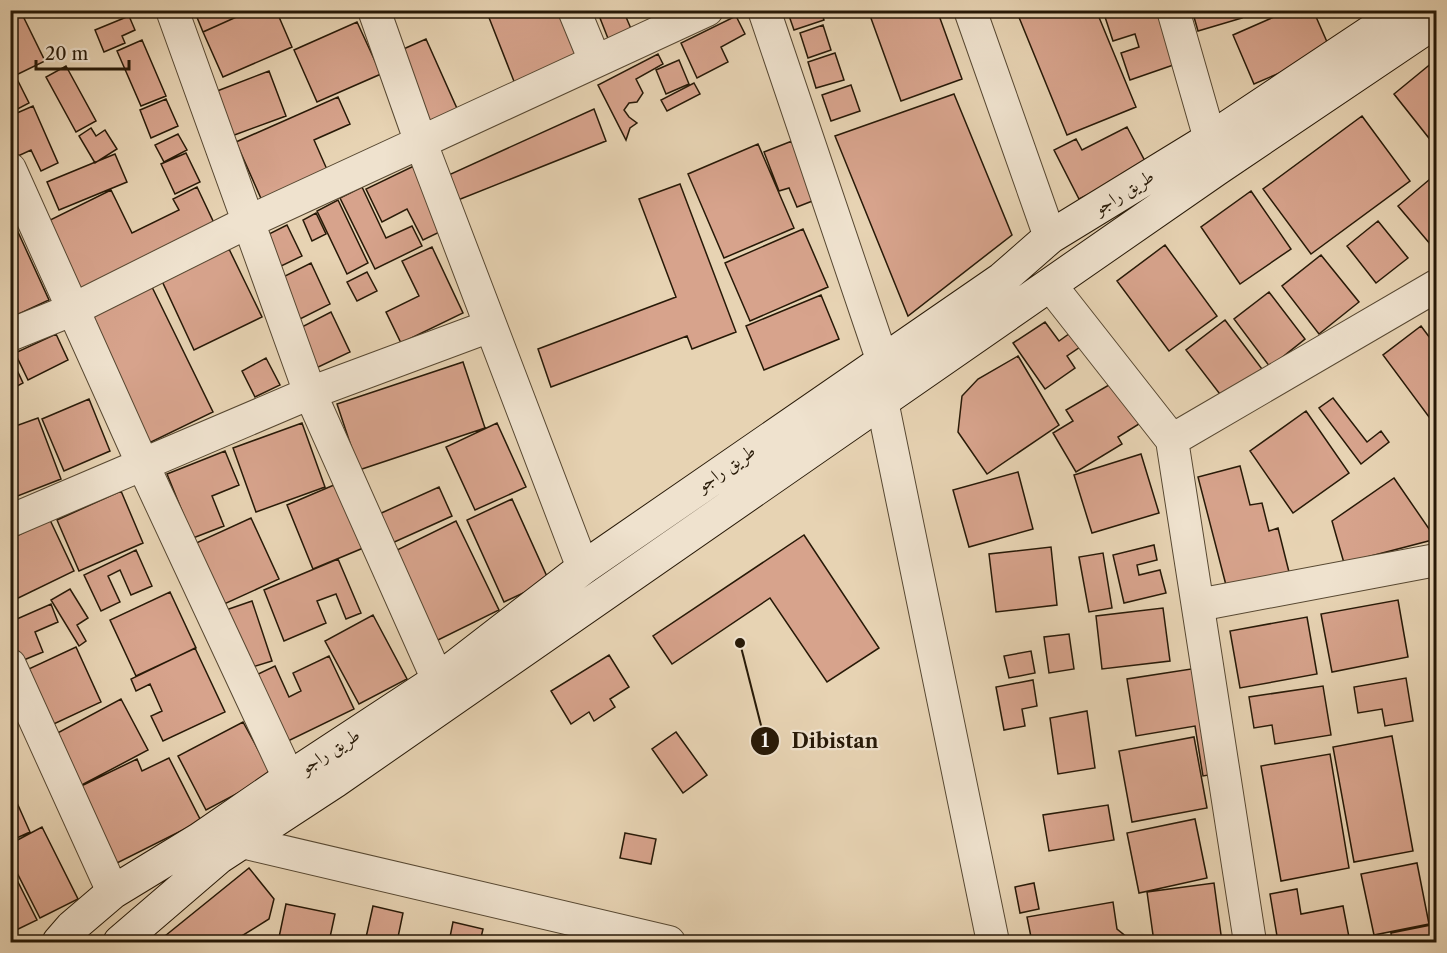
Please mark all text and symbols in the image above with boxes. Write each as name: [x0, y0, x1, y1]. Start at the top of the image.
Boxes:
scale bar: [36, 33, 129, 71]
text: 20 m: [45, 43, 89, 65]
street label: طريق راجو: [1088, 165, 1159, 221]
street label: طريق راجو: [691, 440, 760, 498]
callout: Dibistan: [750, 722, 891, 760]
street label: طريق راجو: [294, 724, 365, 780]
text: Dibistan: [791, 729, 879, 753]
text: 1: [761, 730, 769, 752]

